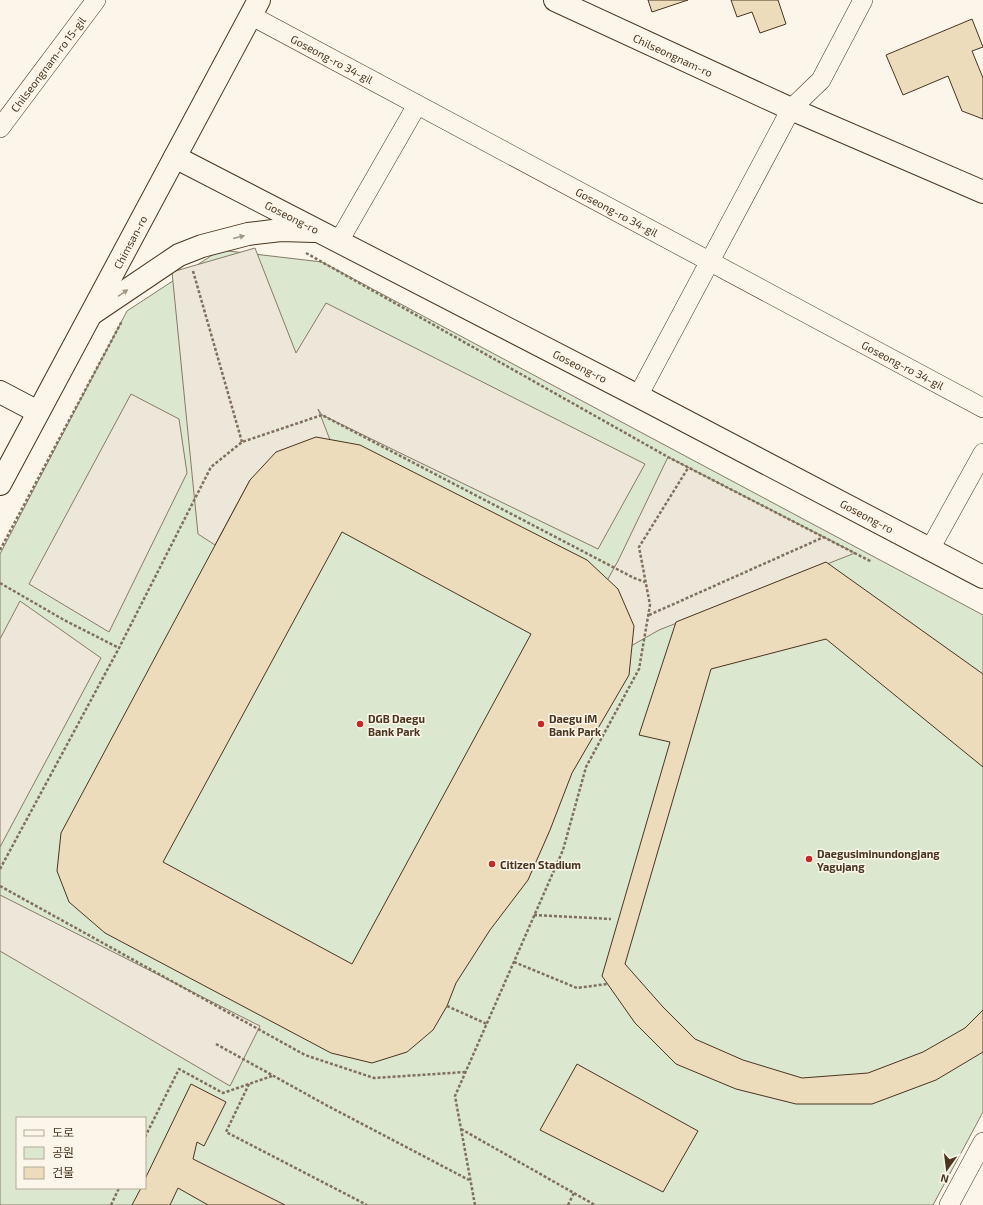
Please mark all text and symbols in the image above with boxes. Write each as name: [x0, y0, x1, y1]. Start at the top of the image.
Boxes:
street label: Chilseongnam-ro 15-gil: [8, 13, 89, 114]
street label: Chilseongnam-ro: [631, 31, 715, 79]
street label: Goseong-ro 34-gil: [289, 32, 376, 87]
street label: Goseong-ro 34-gil: [574, 185, 661, 240]
street label: Goseong-ro: [263, 198, 321, 236]
street label: Chimsan-ro: [111, 213, 149, 271]
one-way arrow: [232, 233, 245, 239]
one-way arrow: [118, 289, 128, 297]
street label: Goseong-ro 34-gil: [860, 338, 947, 393]
street label: Goseong-ro: [551, 347, 609, 385]
street label: Goseong-ro: [838, 496, 896, 536]
place label: DGB Daegu Bank Park: [368, 712, 425, 738]
place label: Daegu iM Bank Park: [549, 712, 602, 738]
marker: DGB Daegu Bank Park: [355, 719, 365, 729]
marker: Daegu iM Bank Park: [536, 719, 546, 729]
place label: Daegusiminundongjang Yagujang: [817, 847, 940, 874]
marker: Daegusiminundongjang Yagujang: [804, 854, 814, 864]
place label: Citizen Stadium: [500, 858, 581, 871]
marker: Citizen Stadium: [487, 859, 497, 869]
legend: [16, 1117, 146, 1189]
text: 도로: [52, 1125, 74, 1139]
text: 공원: [52, 1145, 74, 1159]
north arrow: [927, 1149, 967, 1189]
text: 건물: [52, 1165, 74, 1179]
text: N: [939, 1172, 950, 1186]

